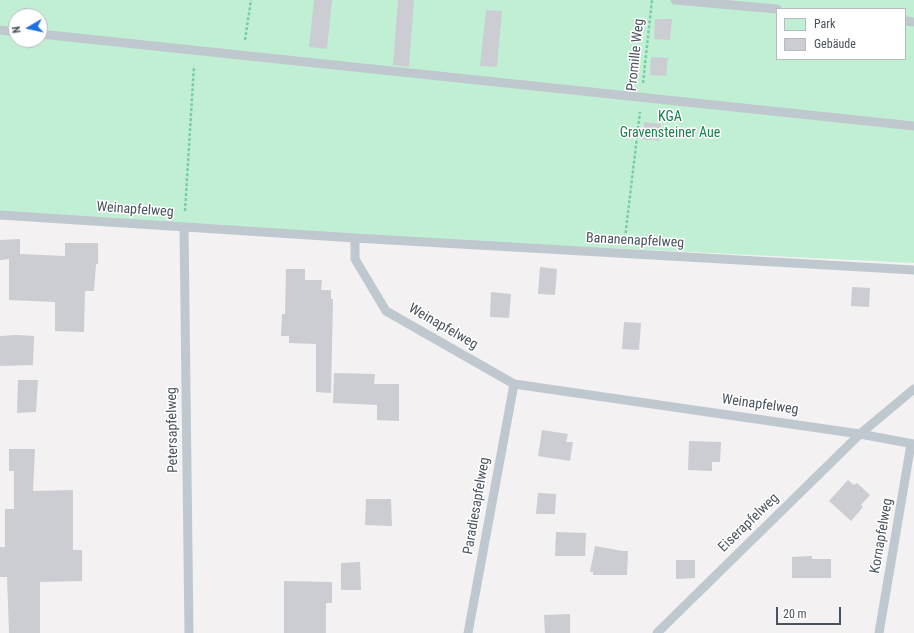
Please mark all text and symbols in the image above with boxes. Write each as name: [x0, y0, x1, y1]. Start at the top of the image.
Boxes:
north arrow: [8, 8, 48, 48]
legend: [776, 8, 906, 60]
text: Park: [814, 17, 835, 31]
street label: Promille Weg: [624, 18, 648, 92]
text: N: [10, 25, 24, 34]
text: Gebäude: [814, 37, 856, 51]
park label: KGA Gravensteiner Aue: [620, 109, 720, 142]
street label: Weinapfelweg: [96, 199, 174, 221]
street label: Bananenapfelweg: [586, 230, 684, 252]
street label: Weinapfelweg: [405, 300, 481, 354]
street label: Petersapfelweg: [164, 387, 182, 473]
street label: Weinapfelweg: [721, 391, 799, 419]
street label: Paradiesapfelweg: [460, 456, 494, 556]
street label: Eiserapfelweg: [715, 490, 783, 556]
street label: Kornapfelweg: [867, 497, 897, 575]
scale bar: [778, 599, 843, 625]
text: 20 m: [783, 607, 807, 621]

